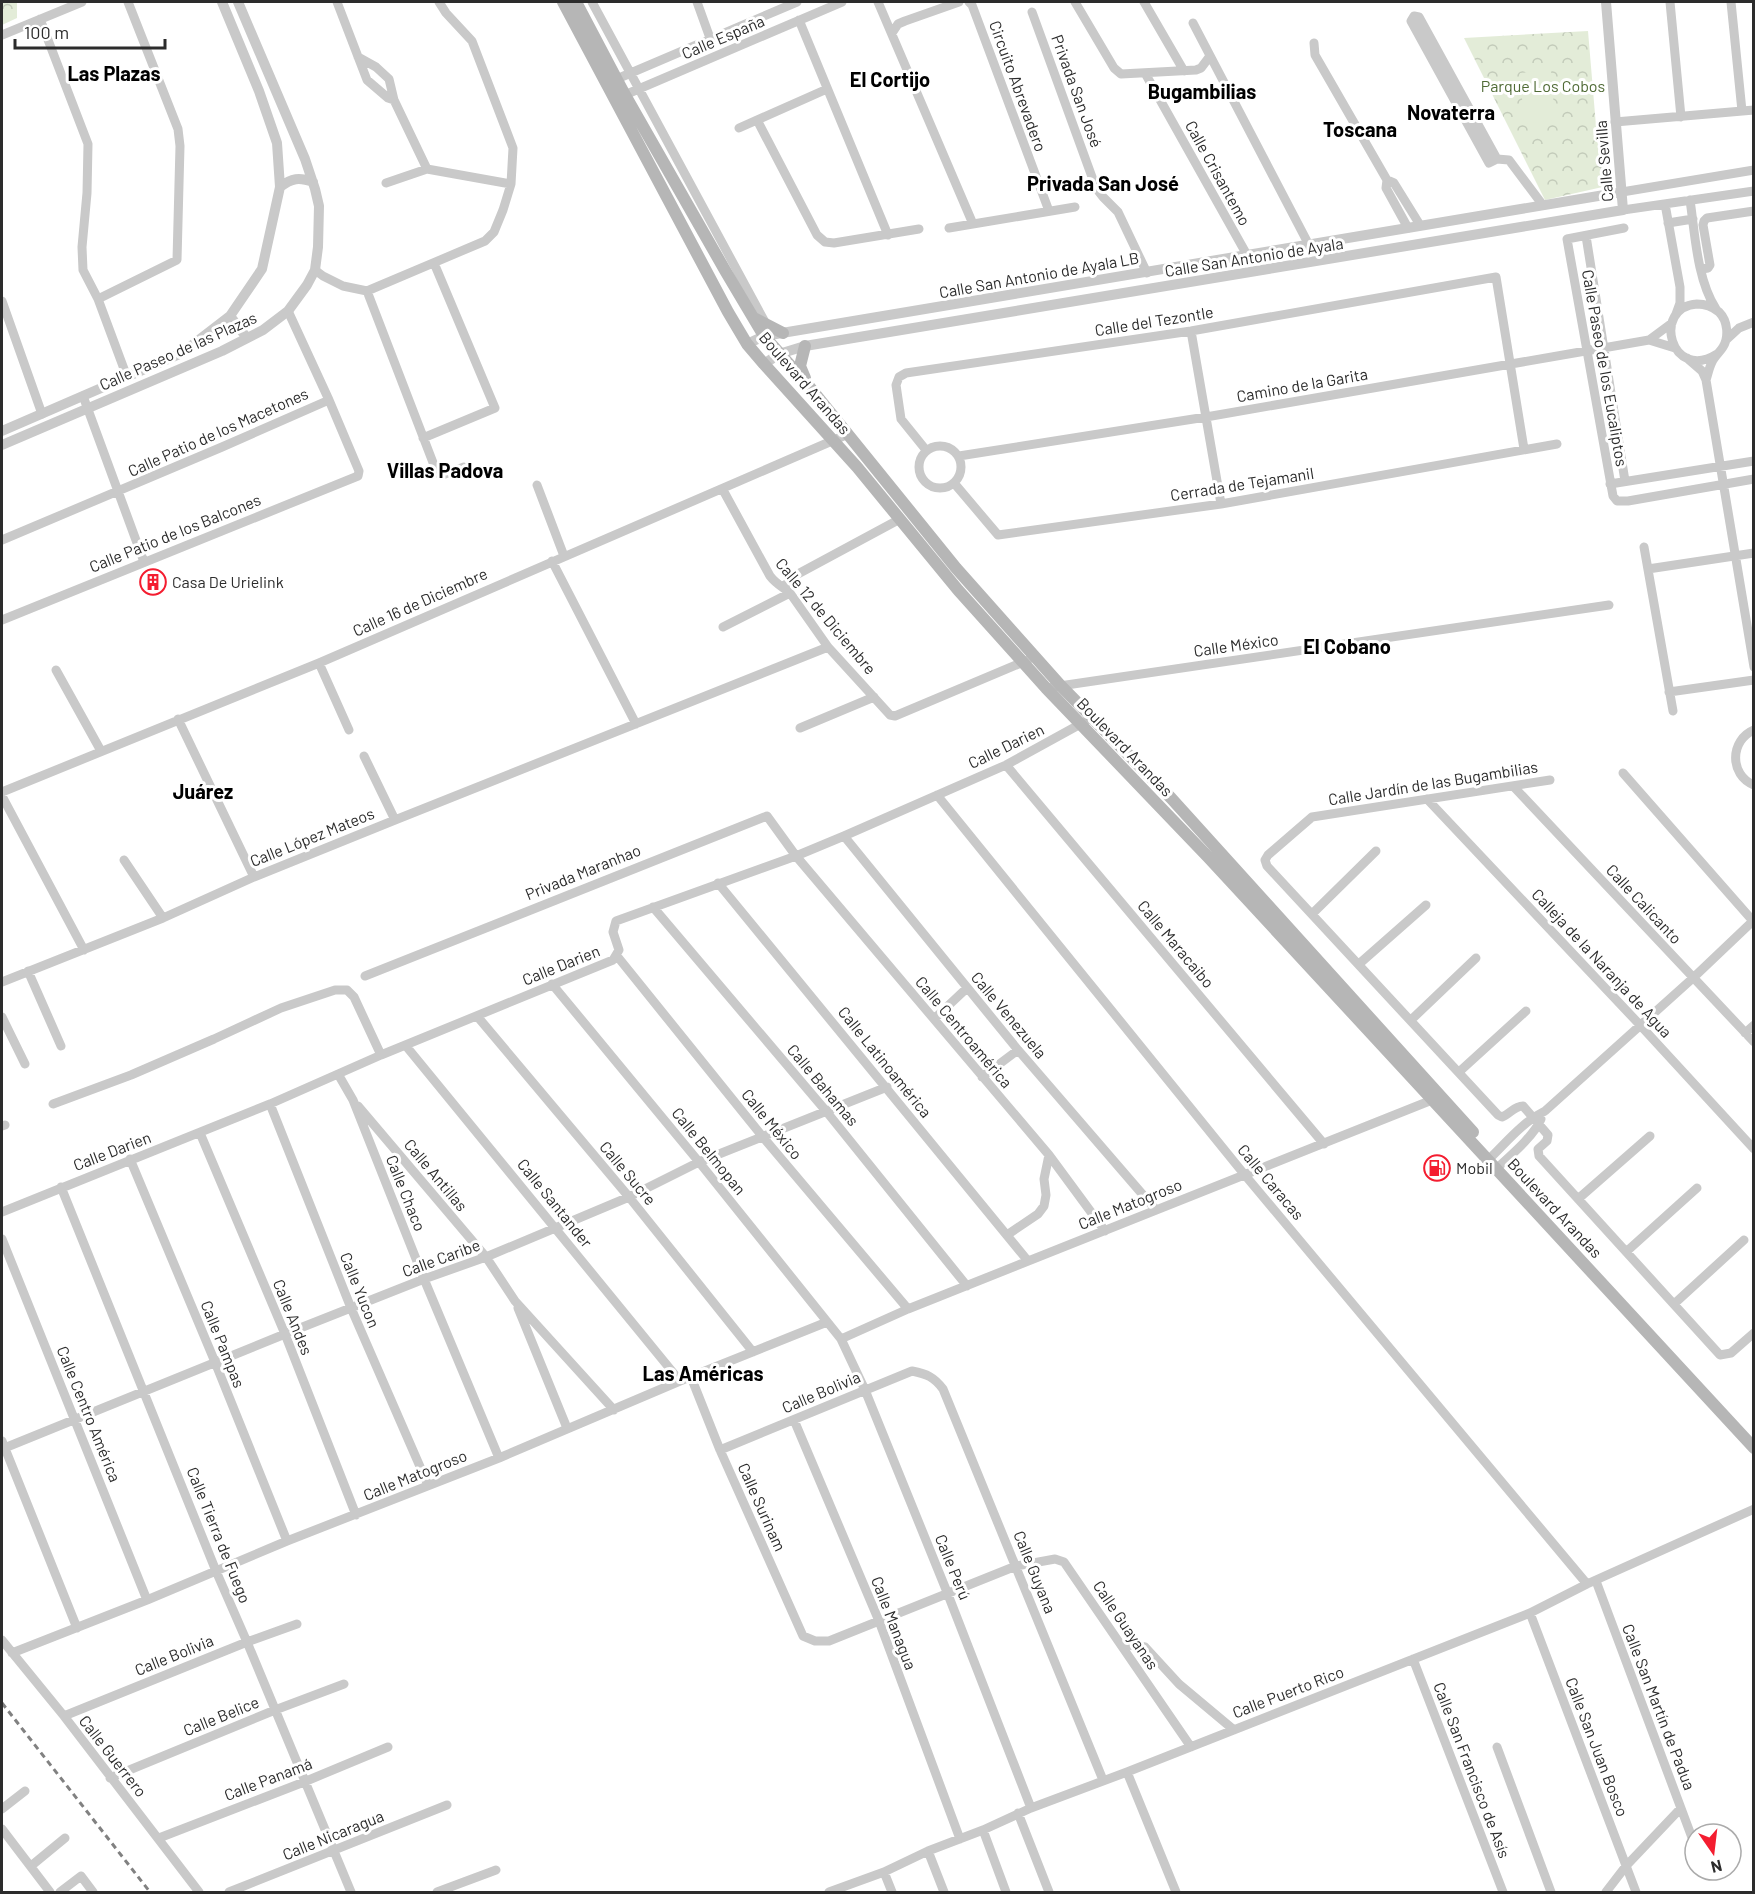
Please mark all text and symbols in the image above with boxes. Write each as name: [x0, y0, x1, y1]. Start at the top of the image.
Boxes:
street label: Calle España: [679, 11, 767, 62]
scale bar: [15, 12, 165, 50]
street label: Circuito Abrevadero: [986, 18, 1051, 154]
text: 100 m: [24, 21, 69, 43]
street label: Privada San José: [1048, 32, 1107, 150]
district label: Las Plazas: [67, 61, 161, 85]
district label: El Cortijo: [850, 67, 930, 91]
park label: Parque Los Cobos: [1481, 76, 1605, 95]
district label: Bugambilias: [1148, 79, 1256, 103]
district label: Novaterra: [1407, 100, 1495, 124]
street label: Calle Crisantemo: [1182, 117, 1255, 229]
district label: Toscana: [1323, 117, 1397, 141]
street label: Calle Sevilla: [1590, 119, 1617, 203]
district label: Privada San José: [1027, 171, 1179, 195]
street label: Calle San Antonio de Ayala: [1163, 233, 1345, 280]
street label: Calle San Antonio de Ayala LB: [937, 248, 1140, 301]
street label: Calle Paseo de los Eucaliptos: [1579, 268, 1632, 468]
street label: Calle del Tezontle: [1093, 302, 1215, 339]
street label: Calle Paseo de las Plazas: [96, 307, 259, 394]
street label: Boulevard Arandas: [756, 328, 855, 438]
street label: Camino de la Garita: [1235, 364, 1369, 405]
street label: Calle Patio de los Macetones: [125, 383, 311, 480]
district label: Villas Padova: [387, 458, 503, 482]
street label: Cerrada de Tejamanil: [1169, 463, 1315, 504]
street label: Calle Patio de los Balcones: [86, 489, 263, 576]
street label: Calle 12 de Diciembre: [772, 554, 881, 678]
street label: Calle 16 de Diciembre: [349, 563, 490, 640]
building icon: Casa De Urielink: [138, 567, 168, 597]
place label: Casa De Urielink: [172, 572, 284, 591]
street label: Calle México: [1192, 629, 1279, 660]
district label: El Cobano: [1303, 634, 1391, 658]
street label: Boulevard Arandas: [1074, 694, 1177, 800]
street label: Calle Darien: [965, 719, 1047, 772]
street label: Calle Jardín de las Bugambilias: [1327, 757, 1539, 808]
district label: Juárez: [173, 779, 233, 803]
street label: Calle López Mateos: [247, 803, 377, 870]
street label: Privada Maranhao: [522, 840, 643, 903]
street label: Calle Calicanto: [1603, 860, 1686, 947]
street label: Calleja de la Naranja de Agua: [1528, 884, 1676, 1041]
street label: Calle Maracaibo: [1134, 896, 1218, 991]
street label: Calle Darien: [519, 940, 602, 989]
street label: Calle Venezuela: [968, 968, 1051, 1062]
street label: Calle Centroamérica: [912, 972, 1017, 1091]
street label: Calle Latinoamérica: [835, 1002, 936, 1121]
street label: Calle Bahamas: [784, 1040, 863, 1129]
street label: Calle México: [738, 1085, 807, 1163]
street label: Calle Belmopan: [668, 1103, 750, 1198]
street label: Calle Darien: [70, 1127, 153, 1174]
street label: Calle Antillas: [401, 1135, 472, 1215]
street label: Calle Sucre: [596, 1137, 661, 1208]
street label: Calle Caracas: [1234, 1140, 1308, 1223]
street label: Calle Chaco: [383, 1152, 430, 1234]
fuel station icon: Mobil: [1422, 1153, 1452, 1183]
street label: Boulevard Arandas: [1504, 1154, 1606, 1261]
street label: Calle Santander: [514, 1155, 597, 1251]
place label: Mobil: [1456, 1158, 1493, 1177]
street label: Calle Matogroso: [1075, 1174, 1184, 1233]
street label: Calle Caribe: [399, 1235, 482, 1280]
street label: Calle Yucon: [337, 1249, 384, 1330]
street label: Calle Andes: [270, 1276, 317, 1357]
street label: Calle Pampas: [197, 1297, 250, 1390]
street label: Calle Centro América: [54, 1343, 125, 1485]
district label: Las Américas: [642, 1361, 764, 1385]
street label: Calle Bolivia: [779, 1367, 863, 1417]
street label: Calle Matogroso: [360, 1445, 469, 1504]
street label: Calle Surinam: [735, 1460, 790, 1554]
street label: Calle Tierra de Fuego: [183, 1464, 255, 1606]
street label: Calle Guyana: [1010, 1528, 1061, 1616]
street label: Calle Perú: [932, 1531, 975, 1602]
street label: Calle Managua: [868, 1573, 921, 1672]
street label: Calle Guayanas: [1090, 1577, 1163, 1673]
street label: Calle San Martín de Padua: [1619, 1621, 1700, 1793]
street label: Calle Bolivia: [132, 1630, 216, 1679]
street label: Calle Puerto Rico: [1229, 1662, 1346, 1722]
street label: Calle San Juan Bosco: [1562, 1675, 1633, 1819]
street label: Calle San Francisco de Asís: [1430, 1679, 1515, 1860]
street label: Calle Belice: [180, 1692, 261, 1739]
street label: Calle Guerrero: [76, 1711, 151, 1800]
street label: Calle Panamá: [221, 1753, 314, 1804]
street label: Calle Nicaragua: [279, 1806, 386, 1863]
north arrow: [1683, 1822, 1743, 1882]
text: N: [1709, 1857, 1724, 1878]

